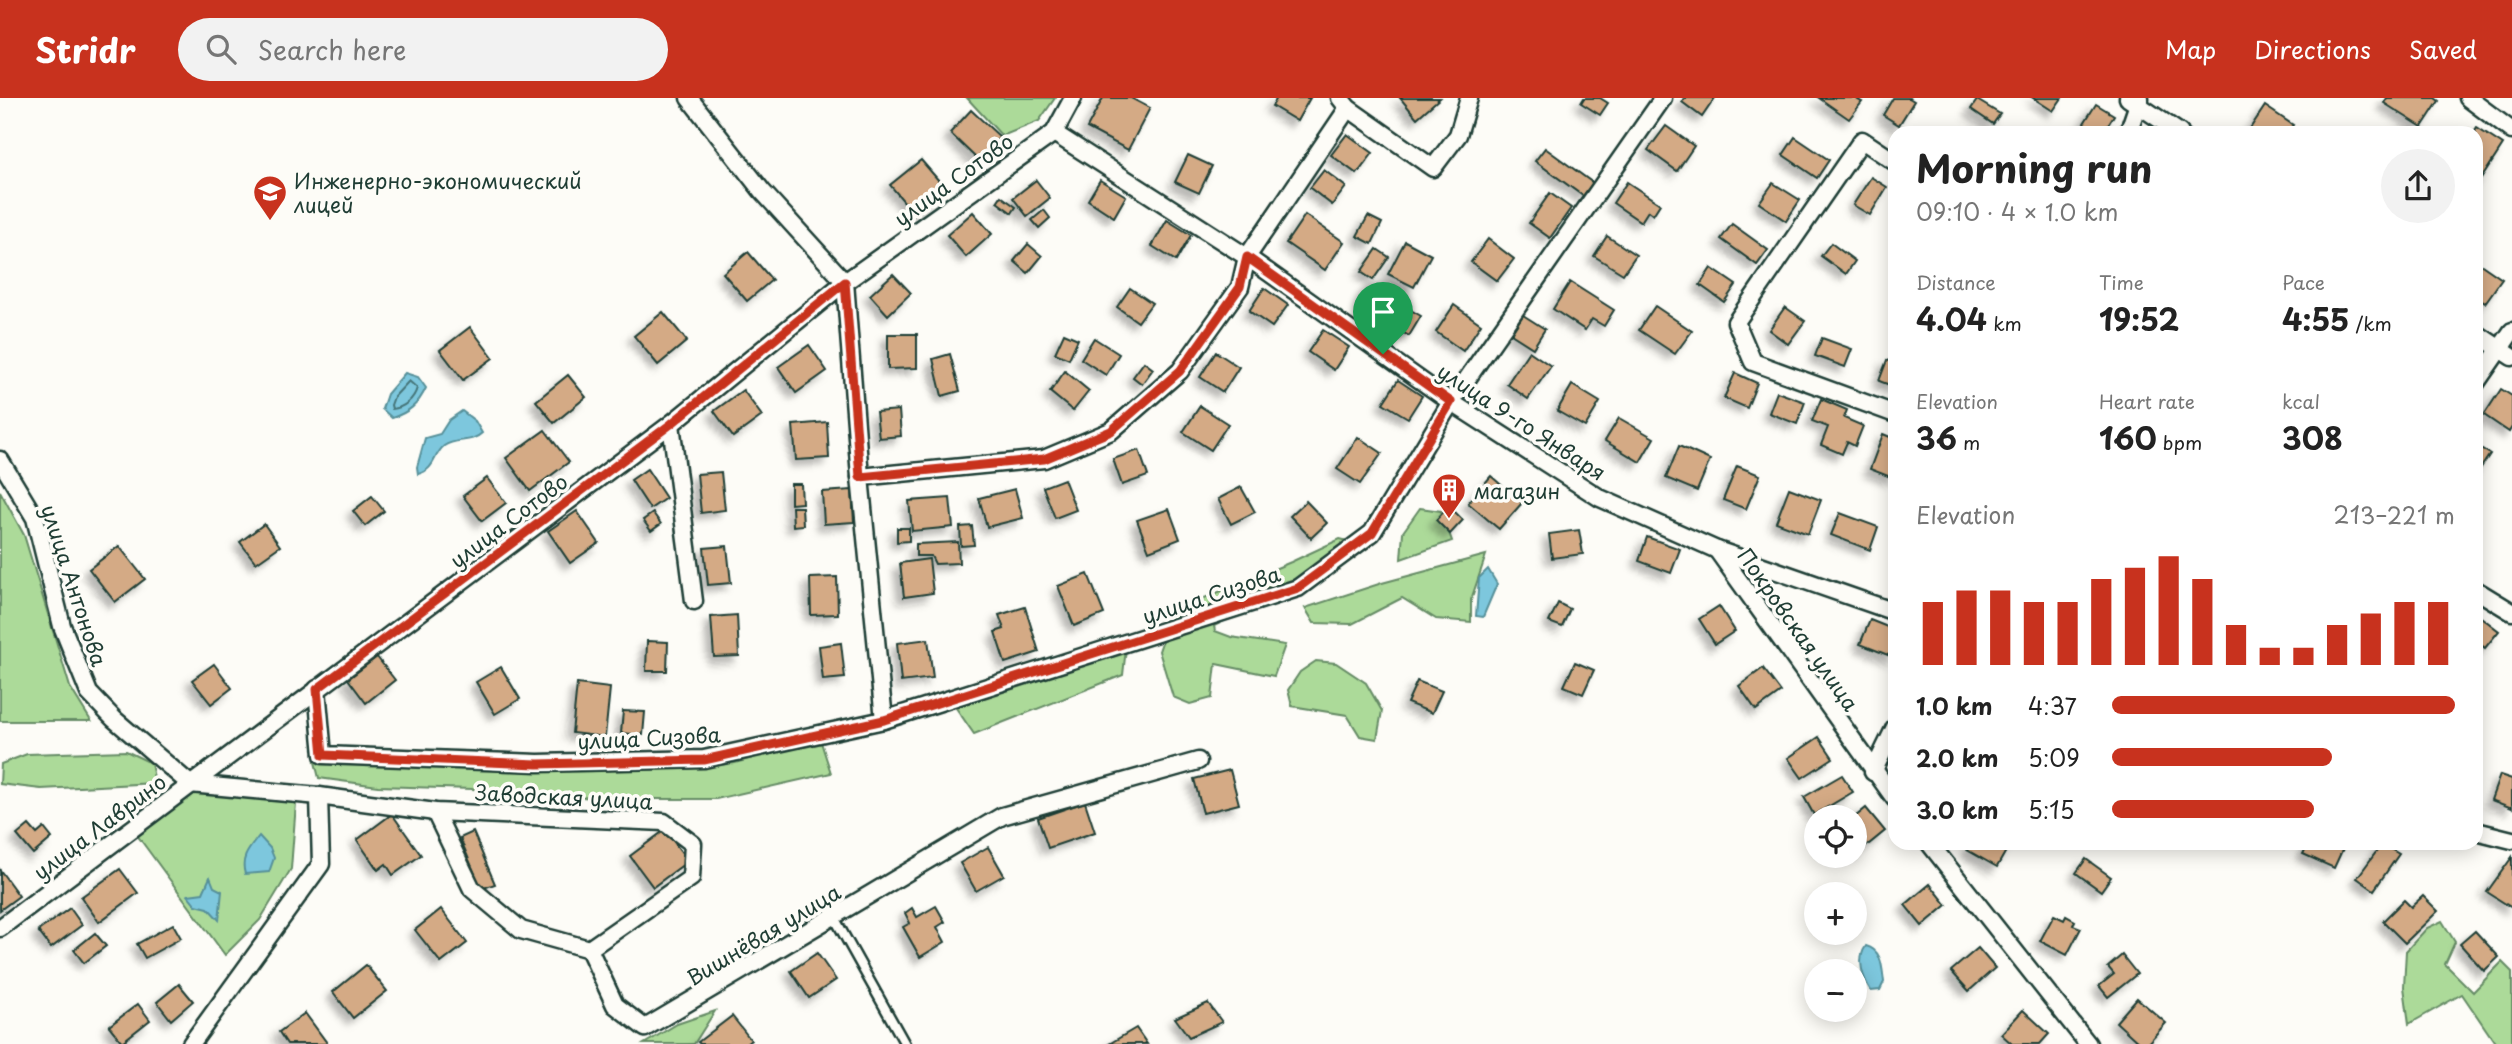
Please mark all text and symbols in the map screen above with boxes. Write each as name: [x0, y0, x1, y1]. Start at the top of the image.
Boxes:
search box: [178, 18, 668, 81]
text: Stridr: [35, 24, 136, 74]
icon: search: [202, 30, 240, 68]
text: Search here: [258, 30, 406, 69]
text: Map: [2165, 31, 2216, 67]
text: Directions: [2254, 31, 2371, 67]
text: Saved: [2409, 31, 2477, 67]
street label: улица Сотово: [887, 125, 1019, 233]
text: Morning run: [1916, 139, 2152, 196]
button: share: [2381, 149, 2455, 223]
place label: Инженерно-экономический лицей: [293, 164, 582, 220]
school or university icon: Инженерно-экономический лицей: [251, 173, 289, 222]
text: 09:10 · 4 × 1.0 km: [1916, 194, 2118, 229]
text: Distance: [1916, 268, 1996, 296]
text: Time: [2099, 268, 2144, 296]
text: Pace: [2282, 268, 2325, 296]
pin: [1353, 282, 1413, 354]
icon: arrive: [1364, 293, 1402, 331]
text: 4.04: [1916, 296, 1987, 341]
text: 19:52: [2099, 296, 2179, 341]
text: 4:55: [2282, 296, 2349, 341]
text: km: [1987, 309, 2022, 337]
text: /km: [2349, 309, 2392, 337]
street label: улица 9-го Января: [1431, 354, 1613, 488]
text: Elevation: [1916, 387, 1998, 415]
text: Heart rate: [2099, 387, 2195, 415]
text: kcal: [2282, 387, 2320, 415]
text: 36: [1916, 415, 1957, 460]
text: 160: [2099, 415, 2157, 460]
text: 308: [2282, 415, 2343, 460]
text: m: [1957, 428, 1980, 456]
text: bpm: [2157, 428, 2202, 456]
street label: улица Сотово: [442, 465, 574, 575]
building icon: магазин: [1430, 471, 1468, 520]
place label: магазин: [1474, 474, 1560, 506]
text: Elevation: [1916, 497, 2015, 532]
text: 213–221 m: [2333, 497, 2455, 532]
street label: улица Антонова: [34, 500, 116, 670]
street label: Покровская улица: [1731, 541, 1868, 718]
street label: улица Сизова: [1138, 557, 1284, 631]
text: 1.0 km: [1916, 688, 1993, 723]
text: 4:37: [2028, 688, 2077, 723]
street label: улица Сизова: [577, 717, 721, 757]
text: 2.0 km: [1916, 740, 1998, 775]
text: 5:09: [2028, 740, 2080, 775]
street label: улица Лаврино: [26, 765, 172, 887]
street label: Заводская улица: [474, 775, 654, 817]
text: 3.0 km: [1916, 792, 1998, 827]
text: 5:15: [2028, 792, 2074, 827]
map controls: [1804, 805, 1867, 1022]
button: locate: [1804, 805, 1867, 868]
street label: Вишнёвая улица: [680, 875, 847, 993]
button: +: [1804, 882, 1867, 945]
button: −: [1804, 959, 1867, 1022]

